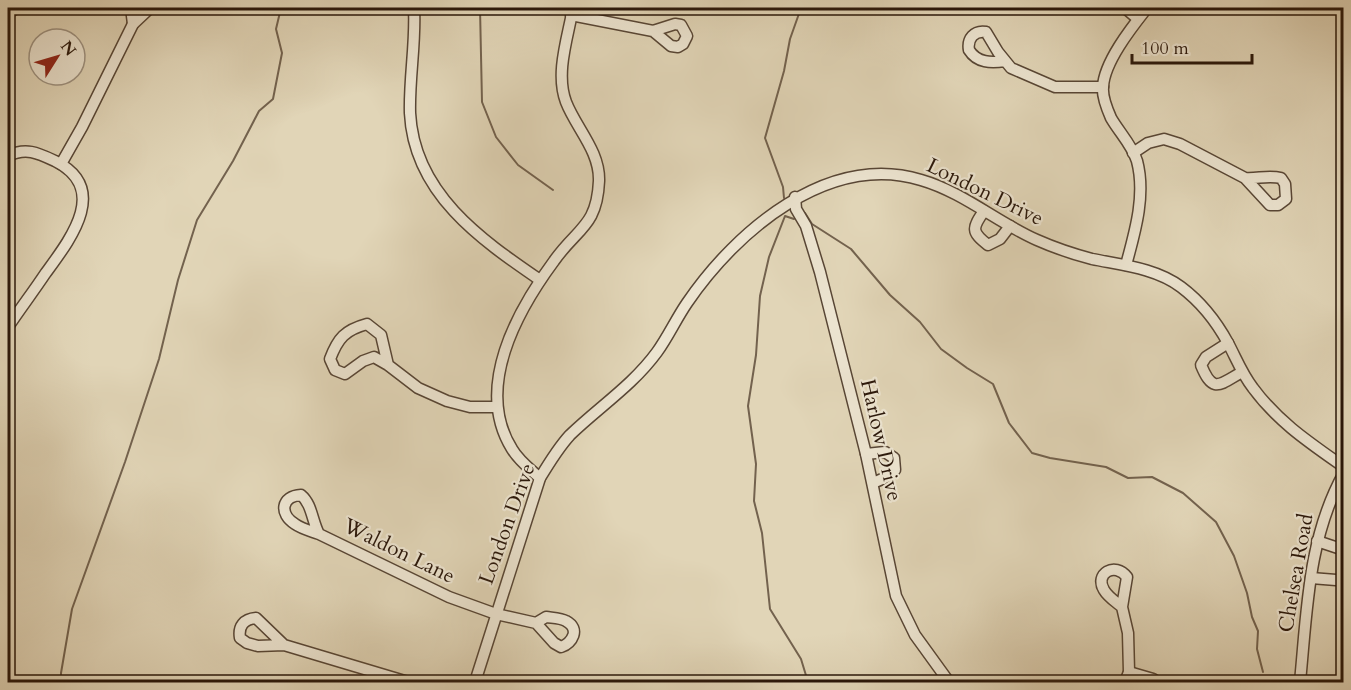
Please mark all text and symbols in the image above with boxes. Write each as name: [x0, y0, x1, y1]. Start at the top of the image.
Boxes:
north arrow: [27, 27, 87, 87]
scale bar: [1132, 27, 1252, 65]
text: N: [55, 36, 81, 61]
text: 100 m: [1141, 36, 1189, 61]
street label: London Drive: [922, 151, 1048, 233]
street label: Harlow Drive: [853, 376, 909, 504]
street label: London Drive: [472, 459, 542, 589]
street label: Waldon Lane: [337, 511, 460, 591]
street label: Chelsea Road: [1271, 511, 1321, 635]

